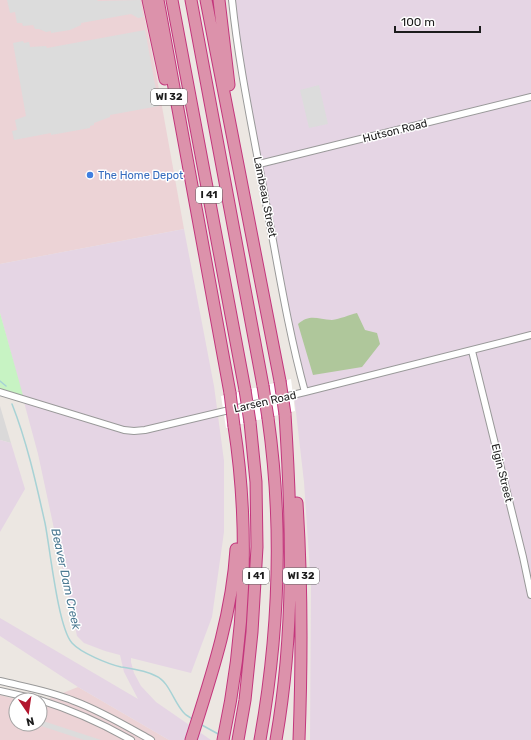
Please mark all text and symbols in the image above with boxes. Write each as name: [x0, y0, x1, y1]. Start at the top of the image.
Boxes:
scale bar: [395, 8, 480, 34]
text: 100 m: [401, 15, 435, 29]
road number: WI 32: [151, 89, 187, 105]
street label: Hutson Road: [361, 117, 429, 145]
street label: Lambeau Street: [251, 156, 279, 239]
place label: The Home Depot: [98, 169, 184, 182]
marker: The Home Depot: [85, 170, 95, 180]
road number: I 41: [196, 187, 222, 203]
street label: Larsen Road: [233, 389, 297, 415]
street label: Elgin Street: [488, 442, 516, 504]
water label: Beaver Dam Creek: [48, 527, 84, 632]
road number: I 41: [243, 568, 269, 584]
road number: WI 32: [283, 568, 319, 584]
north arrow: [8, 692, 48, 732]
text: N: [25, 714, 35, 728]

